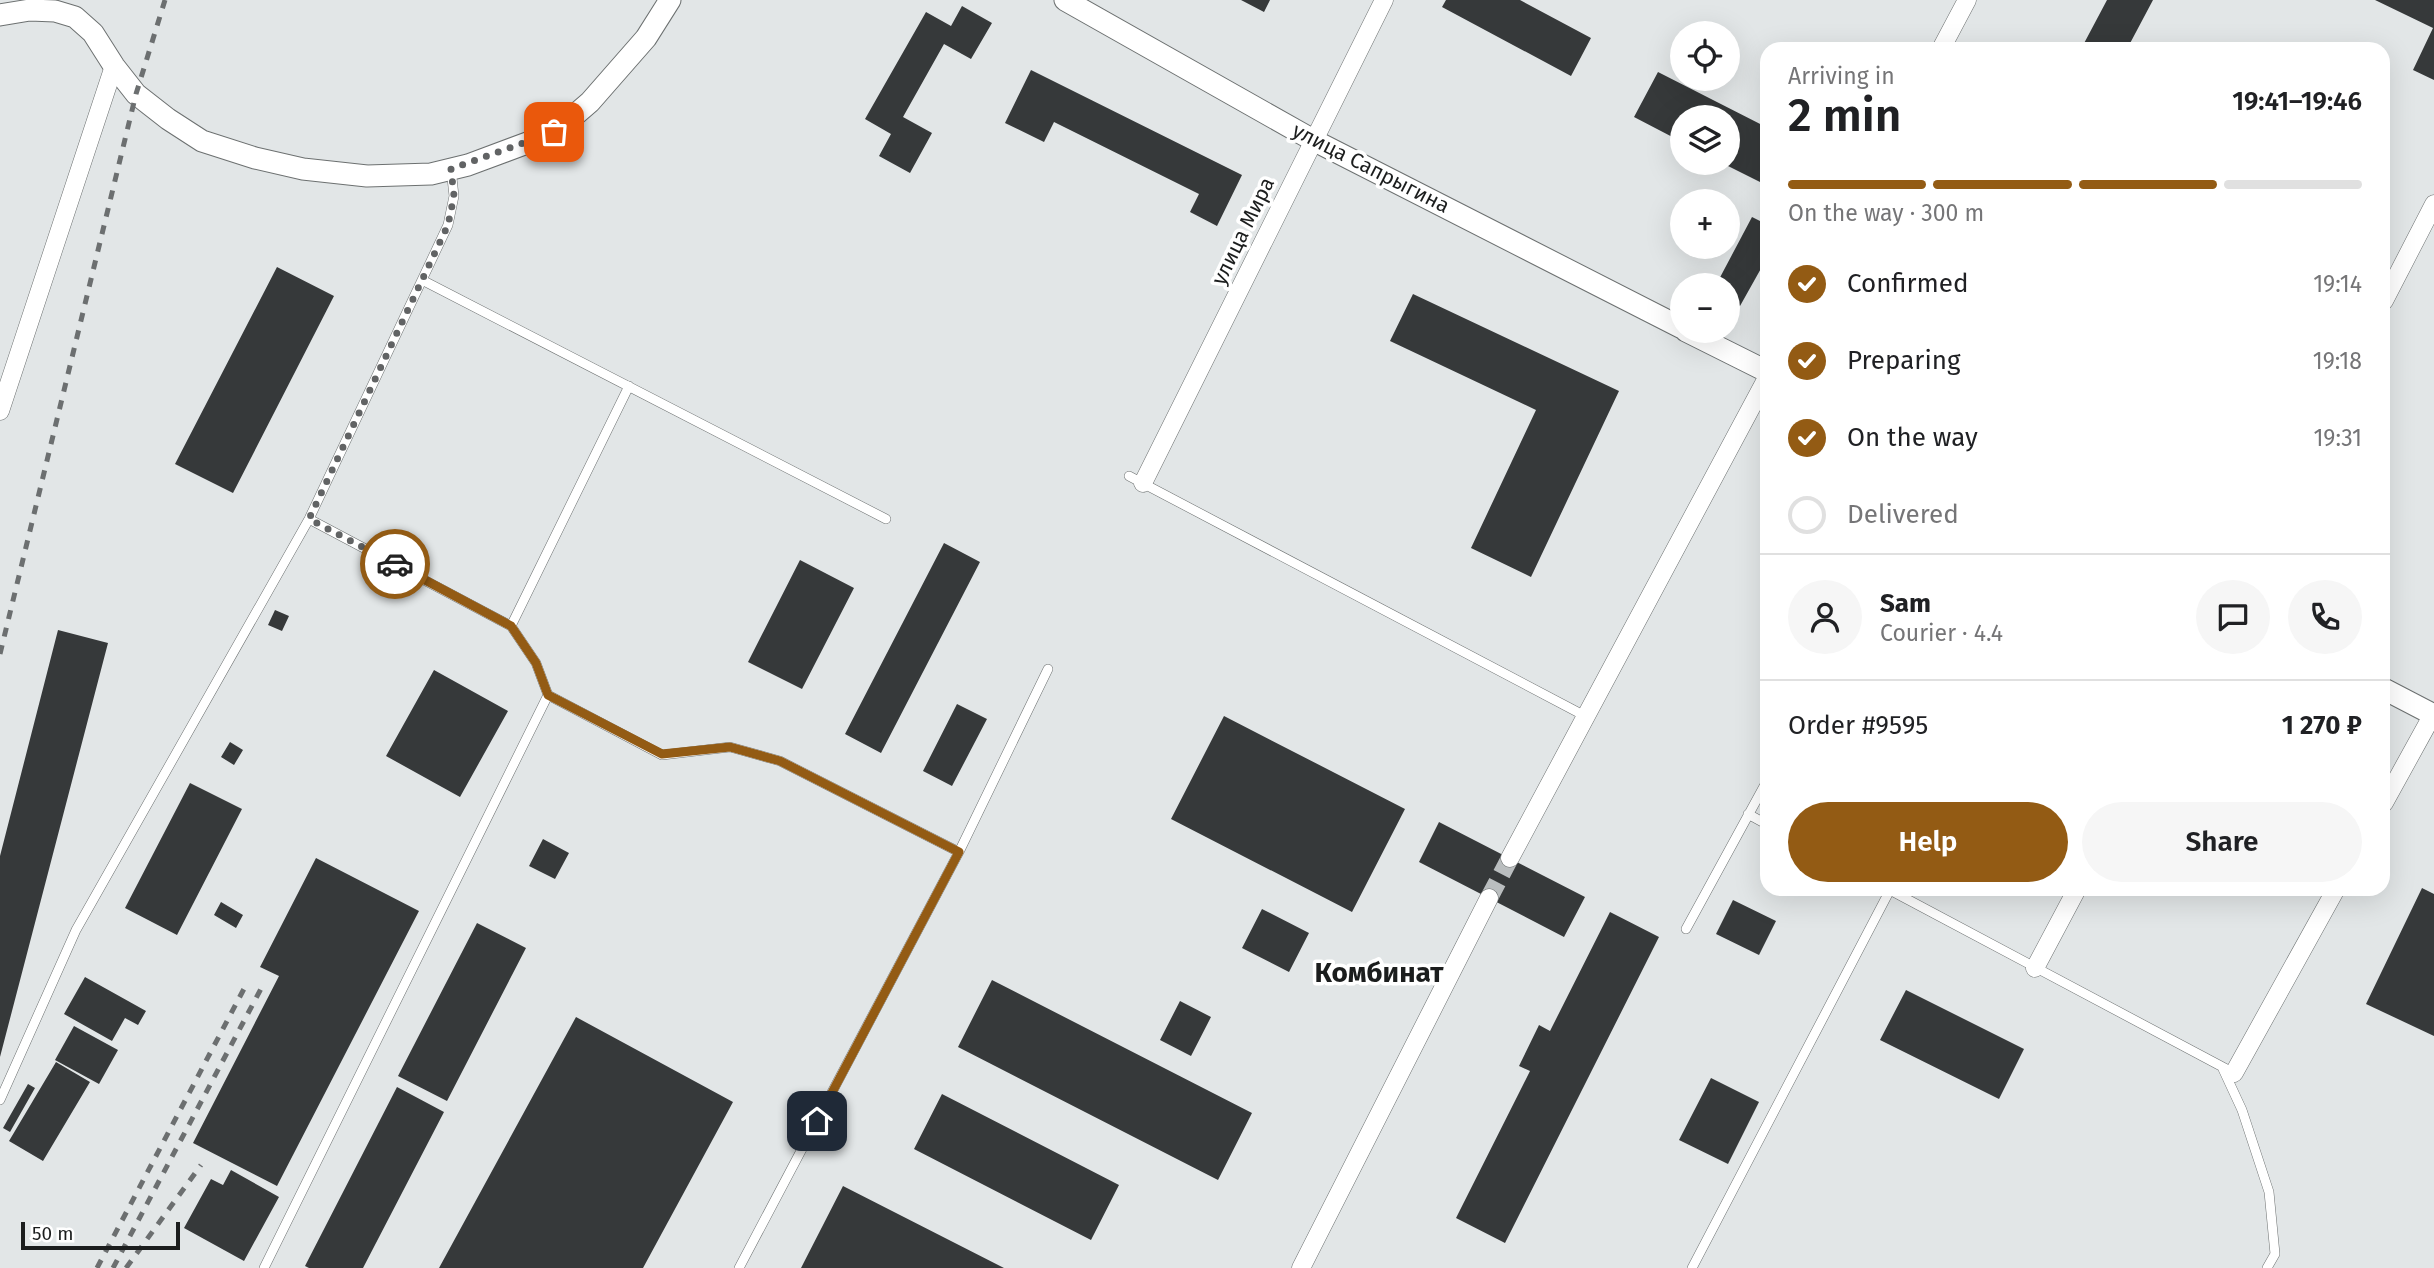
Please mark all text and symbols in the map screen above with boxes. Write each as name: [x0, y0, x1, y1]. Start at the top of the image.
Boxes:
map controls: [1670, 21, 1740, 343]
button: locate: [1670, 21, 1740, 91]
text: Arriving in: [1788, 62, 1895, 90]
text: 19:41–19:46: [2232, 86, 2362, 117]
text: 2 min: [1788, 88, 1901, 143]
pin: [524, 102, 584, 162]
button: layers: [1670, 105, 1740, 175]
icon: bag: [535, 113, 573, 151]
street label: улица Сапрыгина: [1288, 117, 1454, 219]
street label: улица Мира: [1206, 173, 1280, 289]
button: +: [1670, 189, 1740, 259]
text: On the way · 300 m: [1788, 199, 1984, 227]
icon: check: [1788, 265, 1826, 303]
text: Confirmed: [1847, 268, 1968, 299]
text: 19:14: [2313, 270, 2362, 298]
button: −: [1670, 273, 1740, 343]
icon: check: [1788, 342, 1826, 380]
text: Preparing: [1847, 345, 1960, 376]
text: 19:18: [2313, 347, 2362, 375]
icon: check: [1788, 419, 1826, 457]
text: On the way: [1847, 422, 1978, 453]
text: 19:31: [2313, 424, 2362, 452]
text: Delivered: [1847, 499, 1959, 530]
courier: [360, 529, 430, 599]
icon: car: [376, 545, 414, 583]
button: person: [1788, 580, 1862, 654]
button: chat: [2196, 580, 2270, 654]
button: phone: [2288, 580, 2362, 654]
text: Sam: [1880, 588, 1931, 619]
text: Courier · 4.4: [1880, 619, 2003, 647]
text: Order #9595: [1788, 710, 1928, 741]
text: 1 270 ₽: [2282, 710, 2362, 741]
button: Help: [1788, 802, 2068, 882]
button: Share: [2082, 802, 2362, 882]
district label: Комбинат: [1314, 956, 1444, 989]
pin: [787, 1091, 847, 1151]
icon: home: [798, 1102, 836, 1140]
scale bar: [21, 1219, 180, 1251]
text: 50 m: [32, 1222, 73, 1245]

